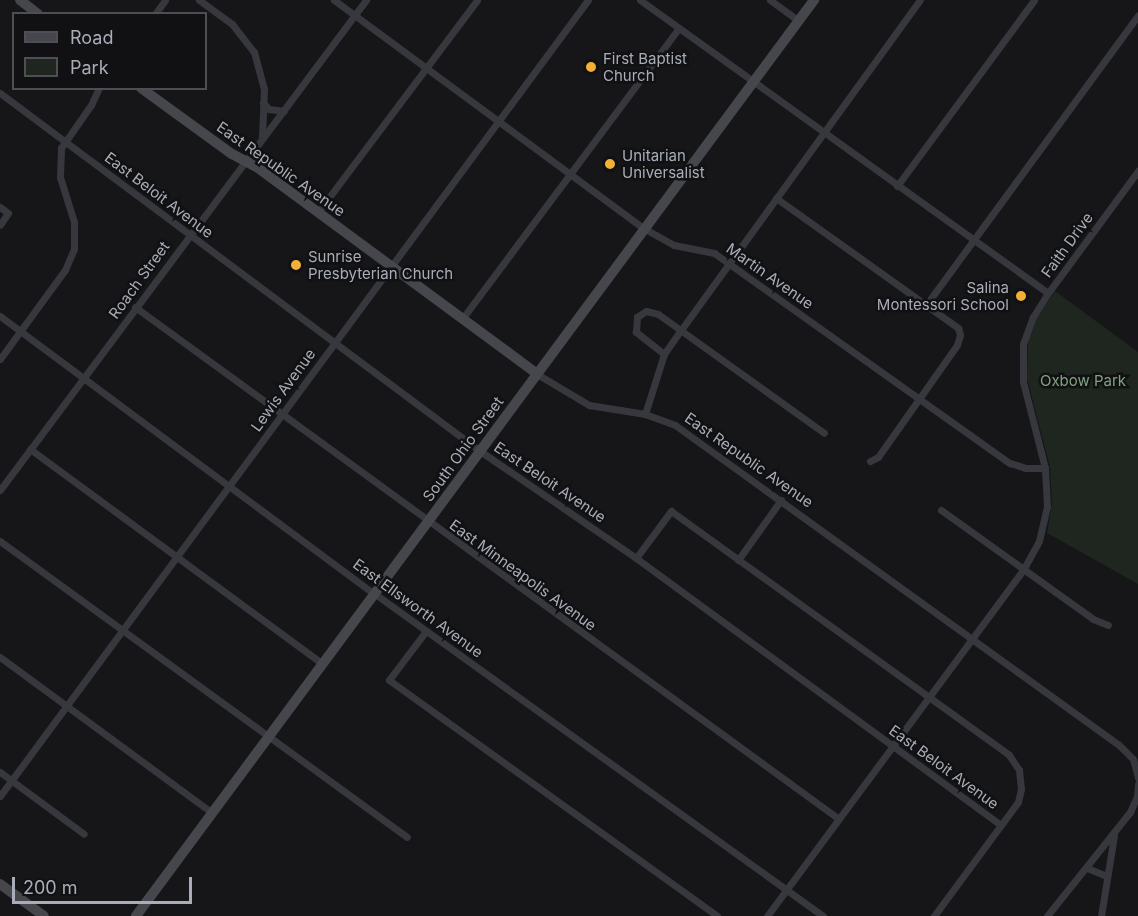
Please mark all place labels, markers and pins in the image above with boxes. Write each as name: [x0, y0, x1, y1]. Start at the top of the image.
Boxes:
place label: First Baptist Church: [603, 49, 687, 84]
marker: First Baptist Church: [584, 60, 598, 74]
place label: Unitarian Universalist: [622, 146, 705, 181]
marker: Unitarian Universalist: [603, 157, 617, 171]
place label: Sunrise Presbyterian Church: [308, 247, 453, 282]
marker: Sunrise Presbyterian Church: [289, 258, 303, 272]
place label: Salina Montessori School: [877, 278, 1009, 313]
marker: Salina Montessori School: [1014, 289, 1028, 303]

